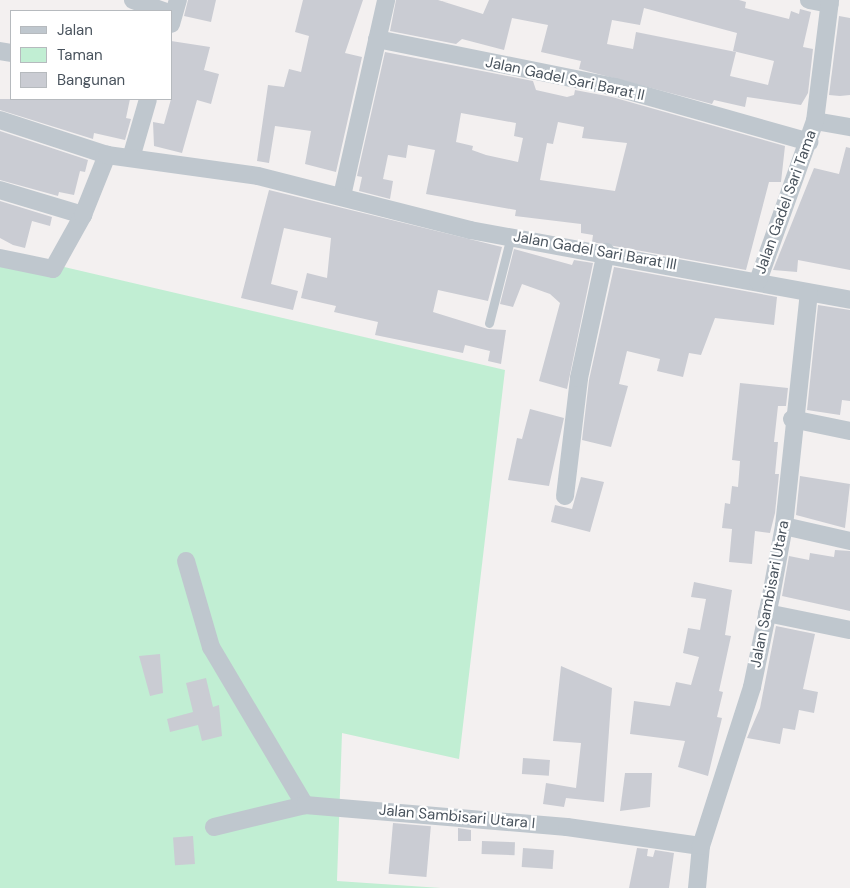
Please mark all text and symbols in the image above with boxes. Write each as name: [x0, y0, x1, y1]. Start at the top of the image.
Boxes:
legend: [10, 10, 172, 100]
text: Jalan: [57, 20, 93, 40]
text: Taman: [57, 45, 103, 65]
street label: Jalan Gadel Sari Barat II: [484, 53, 646, 105]
text: Bangunan: [57, 70, 125, 90]
street label: Jalan Gadel Sari Tama: [752, 128, 820, 276]
street label: Jalan Gadel Sari Barat III: [512, 228, 678, 274]
street label: Jalan Sambisari Utara: [747, 519, 793, 669]
street label: Jalan Sambisari Utara I: [378, 801, 536, 833]

